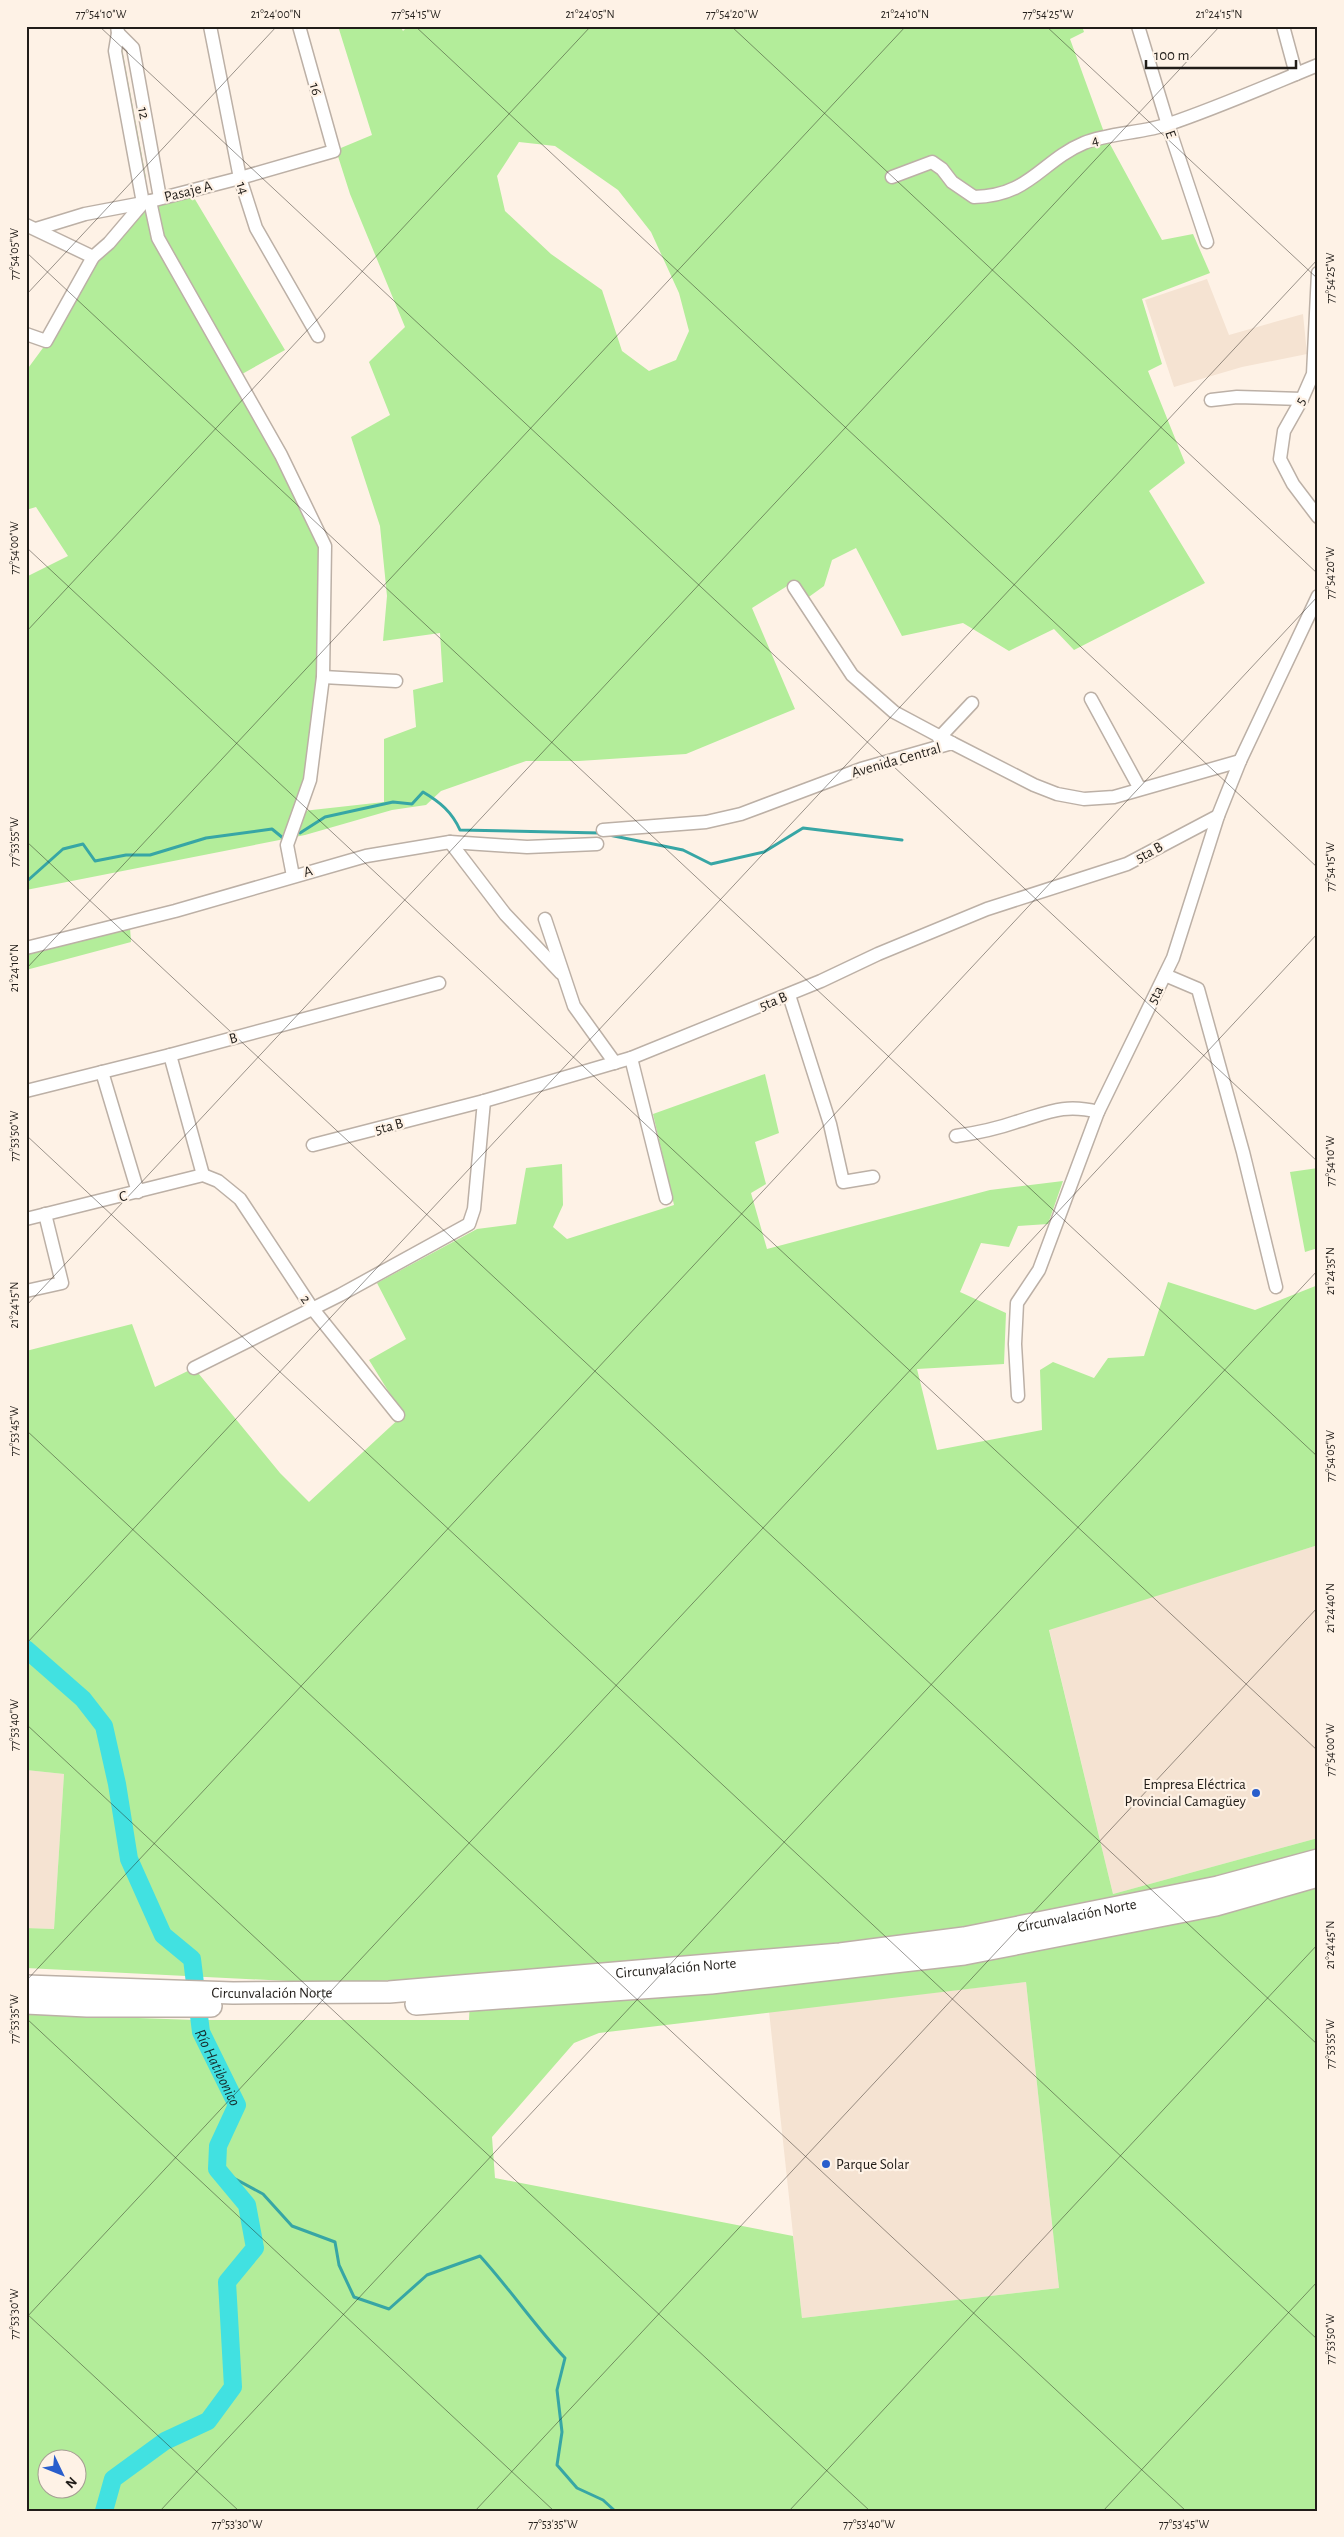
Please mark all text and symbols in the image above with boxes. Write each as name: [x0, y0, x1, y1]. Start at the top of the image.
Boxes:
text: 77°54'10"W: [75, 8, 127, 20]
text: 21°24'00"N: [251, 8, 301, 20]
text: 77°54'15"W: [391, 8, 441, 20]
text: 21°24'05"N: [565, 8, 615, 20]
text: 77°54'20"W: [706, 8, 758, 20]
text: 21°24'10"N: [881, 8, 929, 20]
text: 77°54'25"W: [1022, 8, 1074, 20]
text: 21°24'15"N: [1195, 8, 1243, 20]
scale bar: [1146, 38, 1296, 70]
text: 100 m: [1154, 48, 1189, 63]
street label: 16: [307, 81, 324, 97]
street label: 12: [135, 106, 152, 120]
street label: E: [1162, 128, 1179, 140]
street label: 4: [1090, 132, 1100, 149]
street label: Pasaje A: [163, 178, 214, 205]
street label: 14: [233, 180, 252, 196]
text: 77°54'05"W: [8, 228, 20, 280]
text: 77°54'25"W: [1324, 252, 1336, 304]
street label: 5: [1292, 395, 1309, 408]
text: 77°54'00"W: [8, 521, 20, 575]
text: 77°54'20"W: [1324, 547, 1336, 599]
street label: Avenida Central: [850, 741, 943, 780]
text: 77°53'55"W: [8, 817, 20, 867]
street label: 5ta B: [1133, 839, 1165, 866]
text: 77°54'15"W: [1324, 842, 1336, 892]
street label: A: [302, 863, 315, 880]
text: 21°24'10"N: [8, 944, 20, 992]
street label: 5ta: [1145, 984, 1166, 1007]
street label: 5ta B: [757, 989, 789, 1014]
street label: B: [227, 1030, 239, 1047]
text: 77°53'50"W: [8, 1110, 20, 1162]
street label: 5ta B: [373, 1116, 405, 1137]
text: 77°54'10"W: [1324, 1135, 1336, 1187]
street label: C: [118, 1188, 129, 1205]
text: 21°24'35"N: [1324, 1247, 1336, 1295]
text: 21°24'15"N: [8, 1281, 20, 1329]
street label: 2: [297, 1292, 314, 1307]
text: 77°53'45"W: [8, 1405, 20, 1456]
text: 77°54'05"W: [1324, 1430, 1336, 1482]
text: 21°24'40"N: [1324, 1583, 1336, 1633]
text: 77°53'40"W: [8, 1699, 20, 1751]
text: 77°54'00"W: [1324, 1723, 1336, 1777]
place label: Empresa Eléctrica Provincial Camagüey: [1124, 1777, 1247, 1809]
marker: Empresa Eléctrica Provincial Camagüey: [1250, 1787, 1262, 1799]
street label: Circunvalación Norte: [1016, 1897, 1138, 1935]
text: 21°24'45"N: [1324, 1921, 1336, 1969]
street label: Circunvalación Norte: [615, 1956, 737, 1981]
street label: Circunvalación Norte: [211, 1985, 333, 2001]
text: 77°53'35"W: [8, 1994, 20, 2044]
text: 77°53'55"W: [1324, 2019, 1336, 2069]
water label: Río Hatibonico: [192, 2027, 243, 2109]
place label: Parque Solar: [836, 2157, 909, 2172]
marker: Parque Solar: [820, 2158, 832, 2170]
text: 77°53'30"W: [8, 2288, 20, 2340]
text: 77°53'50"W: [1324, 2313, 1336, 2365]
north arrow: [38, 2450, 88, 2500]
text: N: [62, 2474, 79, 2491]
text: 77°53'30"W: [211, 2518, 263, 2530]
text: 77°53'35"W: [528, 2518, 578, 2530]
text: 77°53'40"W: [843, 2518, 895, 2530]
text: 77°53'45"W: [1159, 2518, 1210, 2530]

